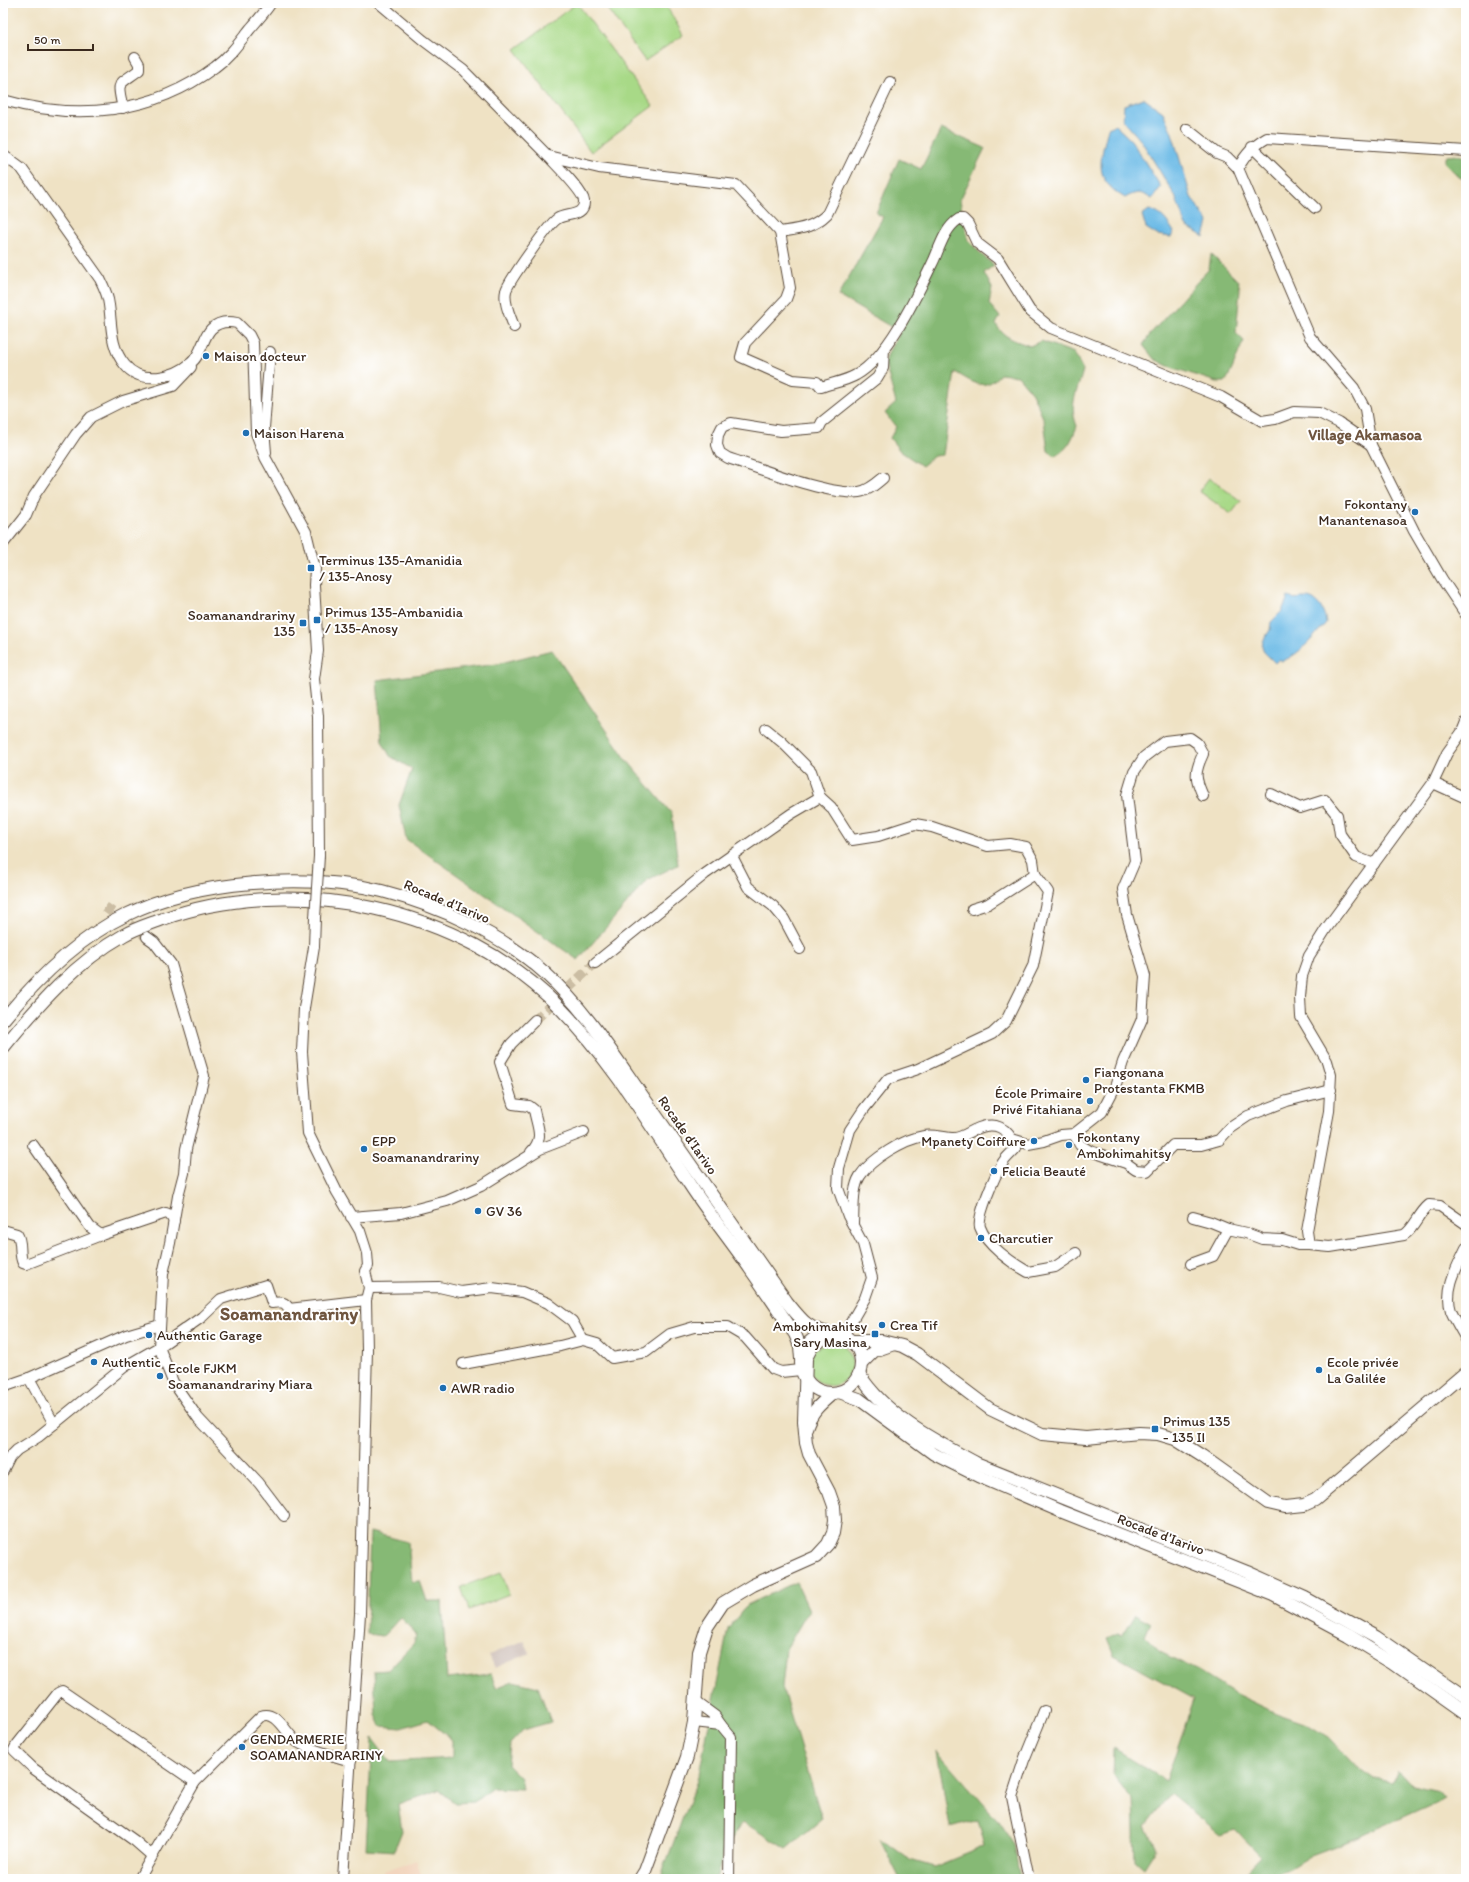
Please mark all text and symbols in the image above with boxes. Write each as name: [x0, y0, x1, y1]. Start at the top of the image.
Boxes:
scale bar: [28, 26, 93, 52]
text: 50 m: [34, 33, 60, 47]
place label: Maison docteur: [214, 348, 307, 365]
marker: Maison docteur: [201, 351, 211, 361]
place label: Maison Harena: [254, 425, 345, 442]
district label: Village Akamasoa: [1308, 426, 1422, 445]
marker: Maison Harena: [241, 428, 251, 438]
place label: Fokontany Manantenasoa: [1319, 496, 1408, 529]
marker: Fokontany Manantenasoa: [1410, 507, 1420, 517]
place label: Terminus 135-Amanidia / 135-Anosy: [319, 552, 463, 585]
marker: Terminus 135-Amanidia / 135-Anosy: [306, 563, 316, 573]
place label: Primus 135-Ambanidia / 135-Anosy: [325, 604, 464, 637]
place label: Soamanandrariny 135: [188, 607, 295, 640]
marker: Primus 135-Ambanidia / 135-Anosy: [312, 615, 322, 625]
marker: Soamanandrariny 135: [298, 618, 308, 628]
street label: Rocade d'Iarivo: [401, 876, 492, 927]
place label: Fiangonana Protestanta FKMB: [1094, 1064, 1205, 1097]
marker: Fiangonana Protestanta FKMB: [1081, 1075, 1091, 1085]
place label: École Primaire Privé Fitahiana: [992, 1085, 1083, 1118]
street label: Rocade d'Iarivo: [654, 1093, 721, 1178]
marker: École Primaire Privé Fitahiana: [1085, 1096, 1095, 1106]
place label: Fokontany Ambohimahitsy: [1077, 1129, 1171, 1162]
place label: EPP Soamanandrariny: [372, 1133, 480, 1166]
place label: Mpanety Coiffure: [921, 1133, 1026, 1150]
marker: Mpanety Coiffure: [1029, 1136, 1039, 1146]
marker: Fokontany Ambohimahitsy: [1064, 1140, 1074, 1150]
marker: EPP Soamanandrariny: [359, 1144, 369, 1154]
place label: Felicia Beauté: [1002, 1163, 1086, 1180]
marker: Felicia Beauté: [989, 1166, 999, 1176]
place label: GV 36: [486, 1203, 522, 1220]
marker: GV 36: [473, 1206, 483, 1216]
place label: Charcutier: [989, 1230, 1054, 1247]
marker: Charcutier: [976, 1233, 986, 1243]
district label: Soamanandrariny: [220, 1303, 358, 1325]
place label: Crea Tif: [890, 1317, 939, 1334]
place label: Ambohimahitsy Sary Masina: [773, 1318, 868, 1351]
marker: Crea Tif: [877, 1320, 887, 1330]
place label: Authentic Garage: [157, 1327, 263, 1344]
marker: Ambohimahitsy Sary Masina: [870, 1329, 880, 1339]
marker: Authentic Garage: [144, 1330, 154, 1340]
place label: Authentic: [102, 1354, 161, 1371]
place label: Ecole privée La Galilée: [1327, 1354, 1399, 1387]
marker: Authentic: [89, 1357, 99, 1367]
place label: Ecole FJKM Soamanandrariny Miara: [168, 1360, 313, 1393]
marker: Ecole privée La Galilée: [1314, 1365, 1324, 1375]
marker: Ecole FJKM Soamanandrariny Miara: [155, 1371, 165, 1381]
place label: AWR radio: [451, 1380, 515, 1397]
marker: AWR radio: [438, 1383, 448, 1393]
place label: Primus 135 - 135 II: [1163, 1413, 1230, 1446]
marker: Primus 135 - 135 II: [1150, 1424, 1160, 1434]
street label: Rocade d'Iarivo: [1115, 1510, 1207, 1559]
place label: GENDARMERIE SOAMANANDRARINY: [250, 1731, 383, 1764]
marker: GENDARMERIE SOAMANANDRARINY: [237, 1742, 247, 1752]

